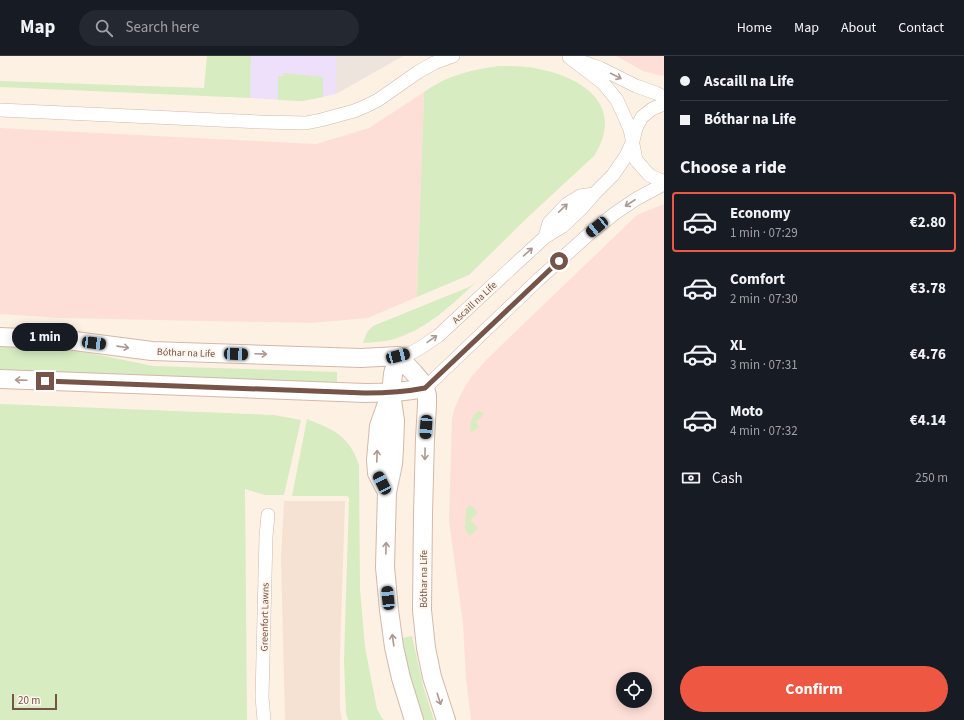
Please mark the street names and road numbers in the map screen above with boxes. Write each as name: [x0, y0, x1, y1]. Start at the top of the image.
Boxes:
street label: Ascaill na Life: [449, 278, 500, 327]
street label: Bóthar na Life: [157, 345, 215, 361]
street label: Bóthar na Life: [417, 550, 431, 608]
street label: Greenfort Lawns: [257, 583, 273, 652]

